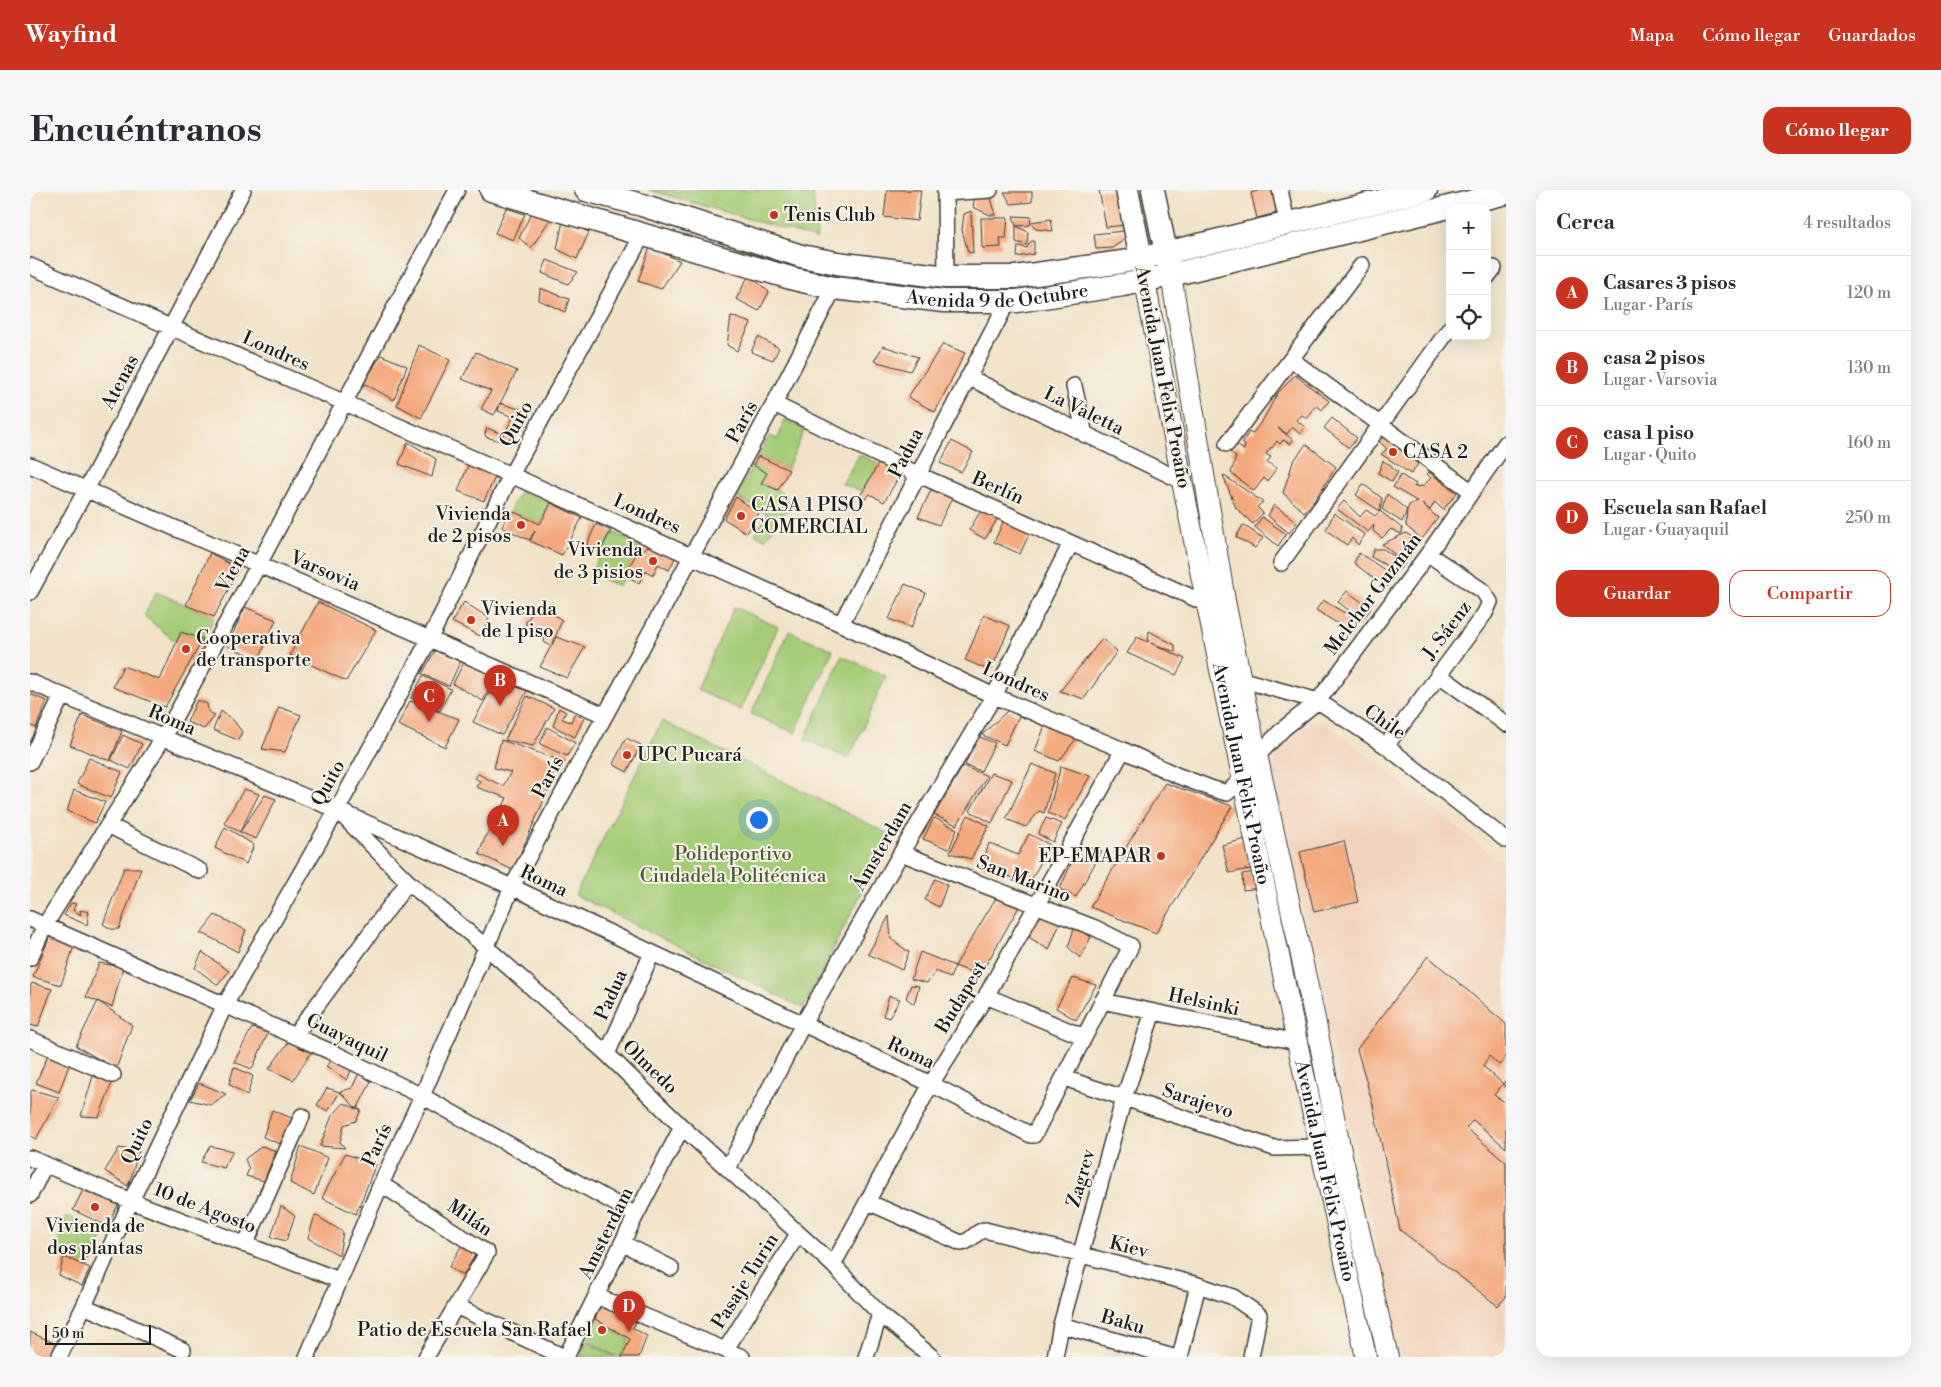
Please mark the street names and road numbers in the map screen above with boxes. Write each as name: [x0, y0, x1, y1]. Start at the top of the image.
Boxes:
street label: Avenida Juan Felix Proaño: [1129, 263, 1196, 490]
street label: Avenida 9 de Octubre: [904, 278, 1090, 313]
street label: Londres: [239, 326, 313, 376]
street label: Atenas: [95, 351, 144, 414]
street label: La Valetta: [1040, 381, 1128, 441]
street label: Quito: [494, 397, 538, 451]
street label: París: [721, 397, 763, 447]
street label: Padua: [883, 424, 929, 482]
street label: Berlín: [968, 466, 1028, 510]
street label: Londres: [610, 489, 684, 539]
street label: Melchor Guzmán: [1319, 528, 1427, 660]
street label: Viena: [210, 541, 256, 597]
street label: Varsovia: [285, 545, 364, 597]
street label: J. Sáenz: [1417, 596, 1477, 665]
street label: Londres: [979, 657, 1053, 707]
street label: Avenida Juan Felix Proaño: [1207, 659, 1276, 887]
street label: Roma: [144, 699, 200, 741]
street label: Chile: [1359, 699, 1411, 745]
street label: París: [527, 752, 569, 802]
street label: Quito: [306, 756, 350, 810]
street label: Ámsterdam: [845, 796, 917, 896]
street label: San Marino: [973, 850, 1075, 908]
street label: Roma: [516, 860, 572, 903]
street label: Budapest: [930, 956, 992, 1038]
street label: Padua: [589, 966, 633, 1024]
street label: Helsinki: [1166, 983, 1242, 1021]
street label: Guayaquil: [302, 1008, 392, 1068]
street label: Roma: [883, 1032, 939, 1075]
street label: Olmedo: [617, 1035, 683, 1099]
street label: Avenida Juan Felix Proaño: [1289, 1057, 1361, 1284]
street label: Sarajevo: [1159, 1078, 1237, 1124]
street label: Quito: [115, 1114, 159, 1168]
street label: París: [357, 1120, 397, 1170]
street label: Zagrev: [1061, 1146, 1101, 1210]
street label: 10 de Agosto: [150, 1177, 260, 1239]
street label: Amsterdam: [573, 1183, 639, 1284]
street label: Milán: [443, 1194, 497, 1242]
street label: Pasaje Turin: [706, 1229, 784, 1333]
street label: Kiev: [1107, 1231, 1151, 1264]
street label: Baku: [1097, 1304, 1148, 1340]

